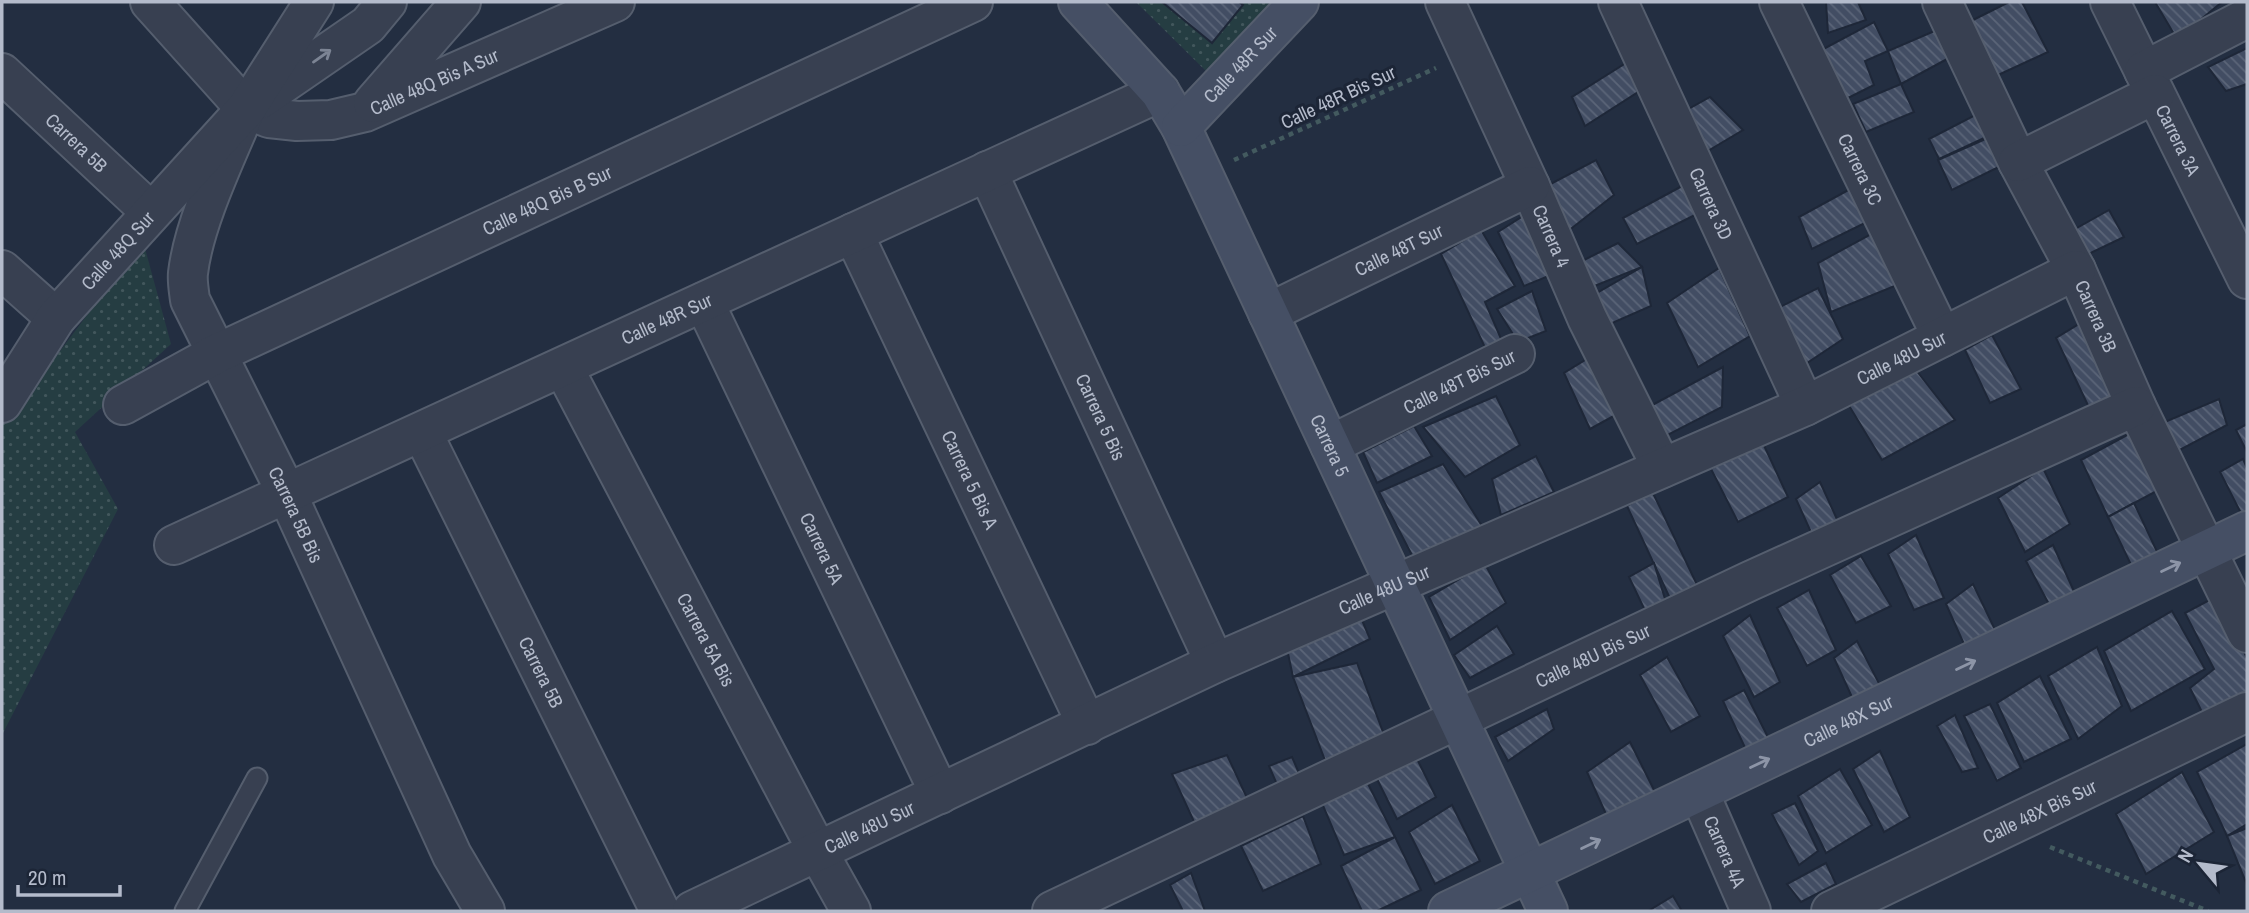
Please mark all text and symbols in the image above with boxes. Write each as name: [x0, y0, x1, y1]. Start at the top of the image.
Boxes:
street label: Calle 48R Sur: [1197, 20, 1283, 109]
street label: Calle 48Q Bis A Sur: [366, 42, 503, 121]
one-way arrow: [312, 49, 331, 63]
street label: Calle 48R Bis Sur: [1276, 59, 1400, 135]
street label: Carrera 3A: [2150, 100, 2207, 181]
street label: Carrera 5B: [40, 107, 113, 178]
street label: Carrera 3C: [1832, 129, 1889, 210]
street label: Calle 48Q Bis B Sur: [478, 159, 616, 241]
street label: Carrera 3D: [1683, 163, 1739, 244]
street label: Carrera 4: [1527, 200, 1577, 272]
street label: Calle 48Q Sur: [75, 205, 161, 295]
street label: Calle 48T Sur: [1350, 217, 1448, 282]
street label: Carrera 3B: [2069, 276, 2124, 356]
street label: Calle 48R Sur: [617, 286, 717, 351]
street label: Calle 48U Sur: [1852, 324, 1951, 391]
street label: Calle 48T Bis Sur: [1399, 342, 1520, 420]
street label: Carrera 5 Bis: [1070, 369, 1132, 465]
street label: Carrera 5: [1304, 410, 1356, 481]
street label: Carrera 5 Bis A: [936, 426, 1005, 534]
street label: Carrera 5B Bis: [262, 462, 330, 567]
street label: Carrera 5A: [794, 508, 851, 589]
street label: Calle 48U Sur: [1334, 558, 1434, 621]
one-way arrow: [2160, 560, 2181, 574]
street label: Carrera 5A Bis: [671, 588, 742, 691]
street label: Calle 48U Bis Sur: [1531, 617, 1655, 694]
street label: Carrera 5B: [513, 632, 570, 712]
one-way arrow: [1955, 658, 1976, 671]
street label: Calle 48X Sur: [1799, 688, 1898, 753]
one-way arrow: [1749, 756, 1771, 769]
street label: Calle 48X Bis Sur: [1978, 773, 2101, 850]
street label: Calle 48U Sur: [820, 794, 919, 860]
street label: Carrera 4A: [1698, 811, 1752, 892]
north arrow: [2165, 829, 2235, 899]
one-way arrow: [1580, 836, 1601, 850]
text: N: [2171, 845, 2199, 867]
scale bar: [18, 853, 119, 897]
text: 20 m: [28, 863, 66, 892]

